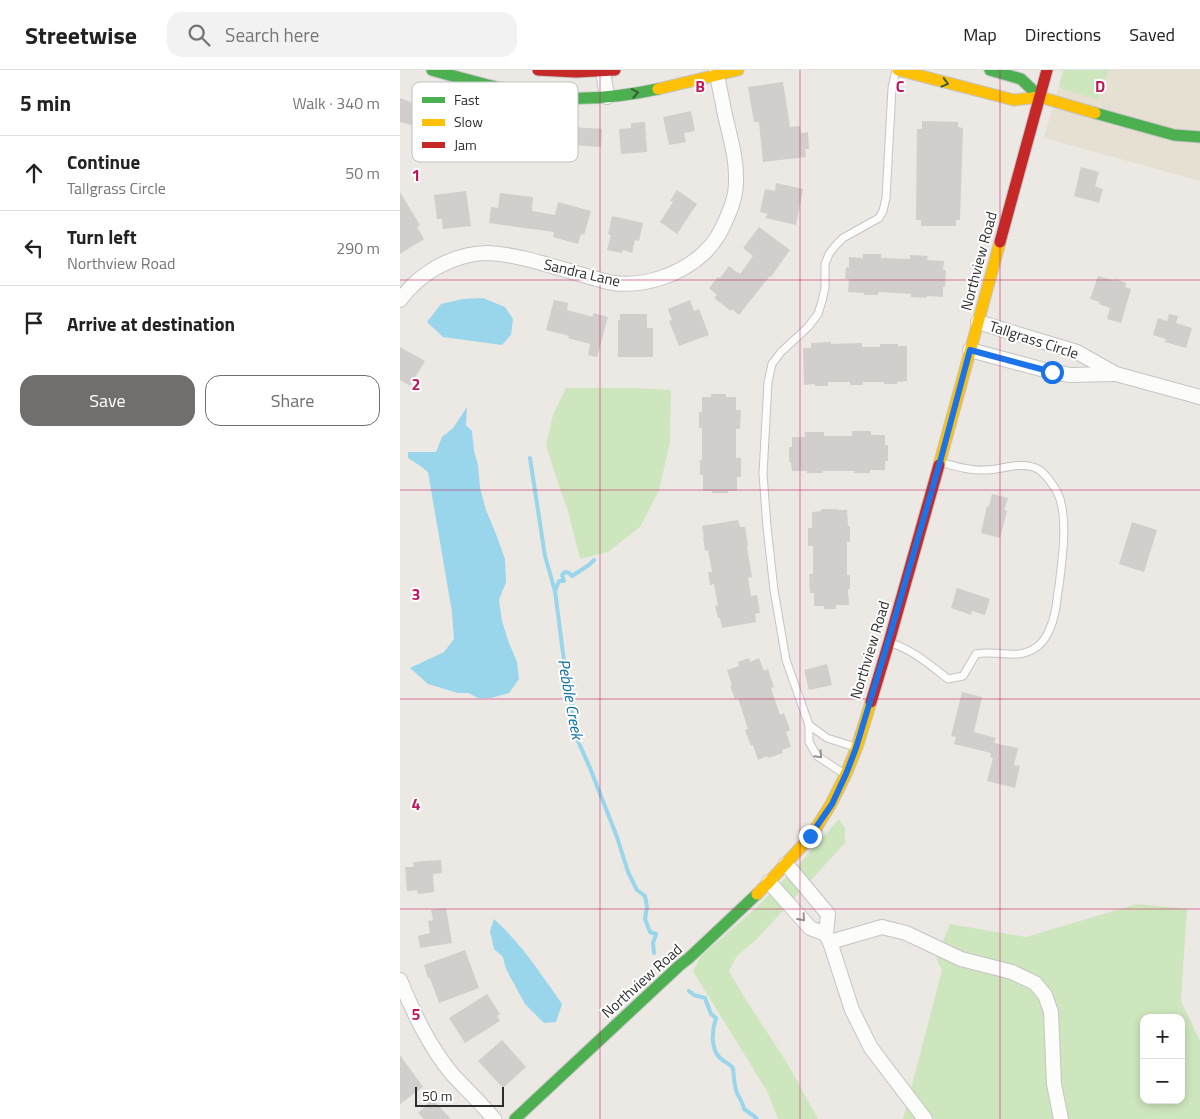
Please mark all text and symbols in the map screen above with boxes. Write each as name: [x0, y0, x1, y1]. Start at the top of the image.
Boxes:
search box: [167, 12, 517, 57]
text: Streetwise: [25, 17, 137, 53]
text: Search here: [225, 20, 319, 49]
icon: search: [185, 21, 213, 49]
text: Map: [963, 21, 997, 48]
text: Directions: [1025, 21, 1101, 48]
text: Saved: [1129, 21, 1175, 48]
text: B: [695, 74, 705, 98]
text: C: [896, 74, 905, 98]
text: D: [1095, 74, 1105, 98]
one-way arrow: [941, 77, 949, 87]
legend: [412, 82, 578, 162]
text: 5 min: [20, 87, 71, 119]
text: Fast: [454, 89, 479, 110]
one-way arrow: [631, 89, 640, 99]
text: Walk · 340 m: [292, 91, 380, 115]
text: Slow: [454, 111, 483, 132]
text: Jam: [454, 134, 477, 155]
text: Continue: [67, 147, 140, 176]
icon: ahead: [20, 159, 48, 187]
text: 50 m: [345, 161, 380, 185]
text: 1: [412, 163, 420, 187]
text: Tallgrass Circle: [67, 176, 166, 200]
street label: Northview Road: [954, 209, 1003, 313]
text: Turn left: [67, 222, 137, 251]
icon: left: [20, 234, 48, 262]
text: 290 m: [336, 236, 380, 260]
text: Northview Road: [67, 251, 175, 275]
street label: Sandra Lane: [542, 253, 623, 292]
icon: arrive: [20, 309, 48, 337]
text: Arrive at destination: [67, 309, 235, 338]
street label: Tallgrass Circle: [987, 314, 1082, 365]
route start: [1041, 361, 1064, 384]
text: 2: [412, 372, 420, 396]
button: Save: [20, 375, 195, 426]
button: Share: [205, 375, 380, 426]
text: 3: [412, 582, 420, 606]
street label: Northview Road: [844, 598, 895, 702]
water label: Pebble Creek: [552, 657, 590, 743]
one-way arrow: [813, 750, 822, 759]
text: 4: [412, 792, 421, 816]
route end: [799, 825, 822, 848]
one-way arrow: [796, 912, 804, 921]
street label: Northview Road: [596, 938, 687, 1023]
text: 5: [412, 1002, 421, 1026]
map controls: [1140, 1014, 1185, 1104]
button: +: [1140, 1014, 1185, 1059]
button: −: [1140, 1059, 1185, 1104]
scale bar: [415, 1084, 504, 1107]
text: 50 m: [422, 1085, 452, 1106]

